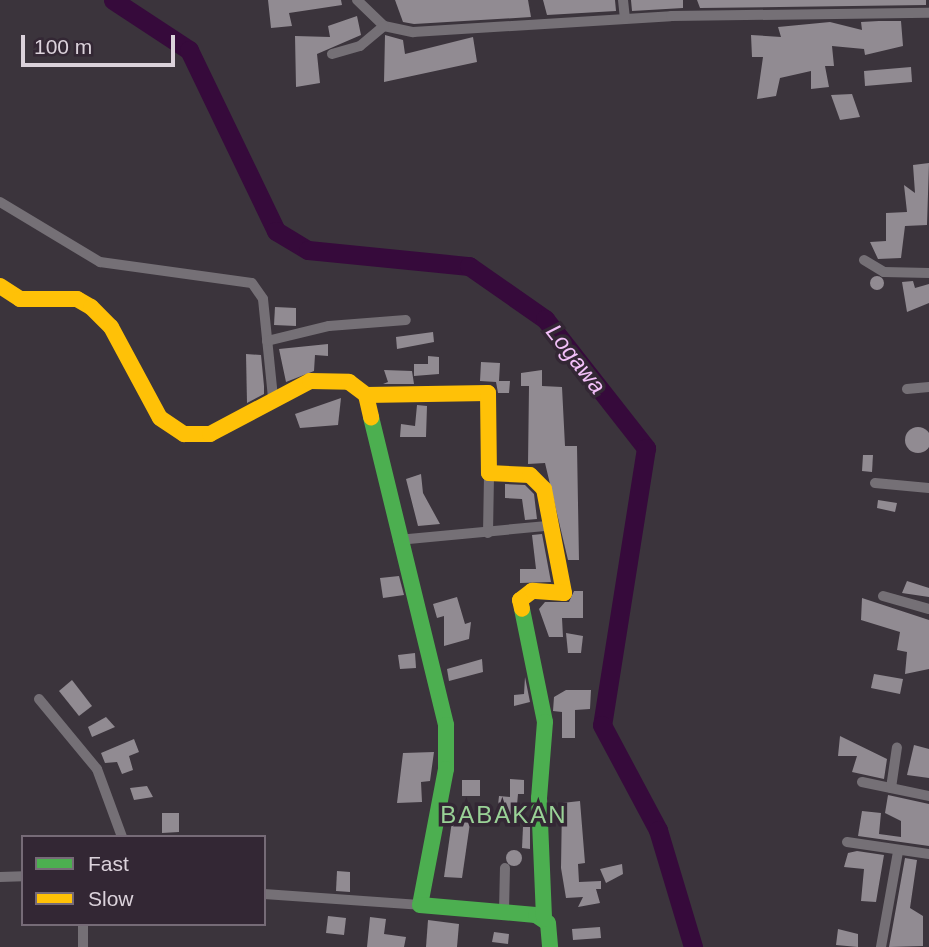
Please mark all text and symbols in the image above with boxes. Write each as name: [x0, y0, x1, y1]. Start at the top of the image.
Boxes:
scale bar: [24, 21, 178, 65]
text: 100 m: [34, 35, 92, 58]
water label: Logawa: [540, 319, 612, 399]
district label: BABAKAN: [441, 801, 567, 829]
legend: [21, 835, 266, 926]
text: Fast: [88, 852, 129, 875]
text: Slow: [88, 887, 134, 910]

